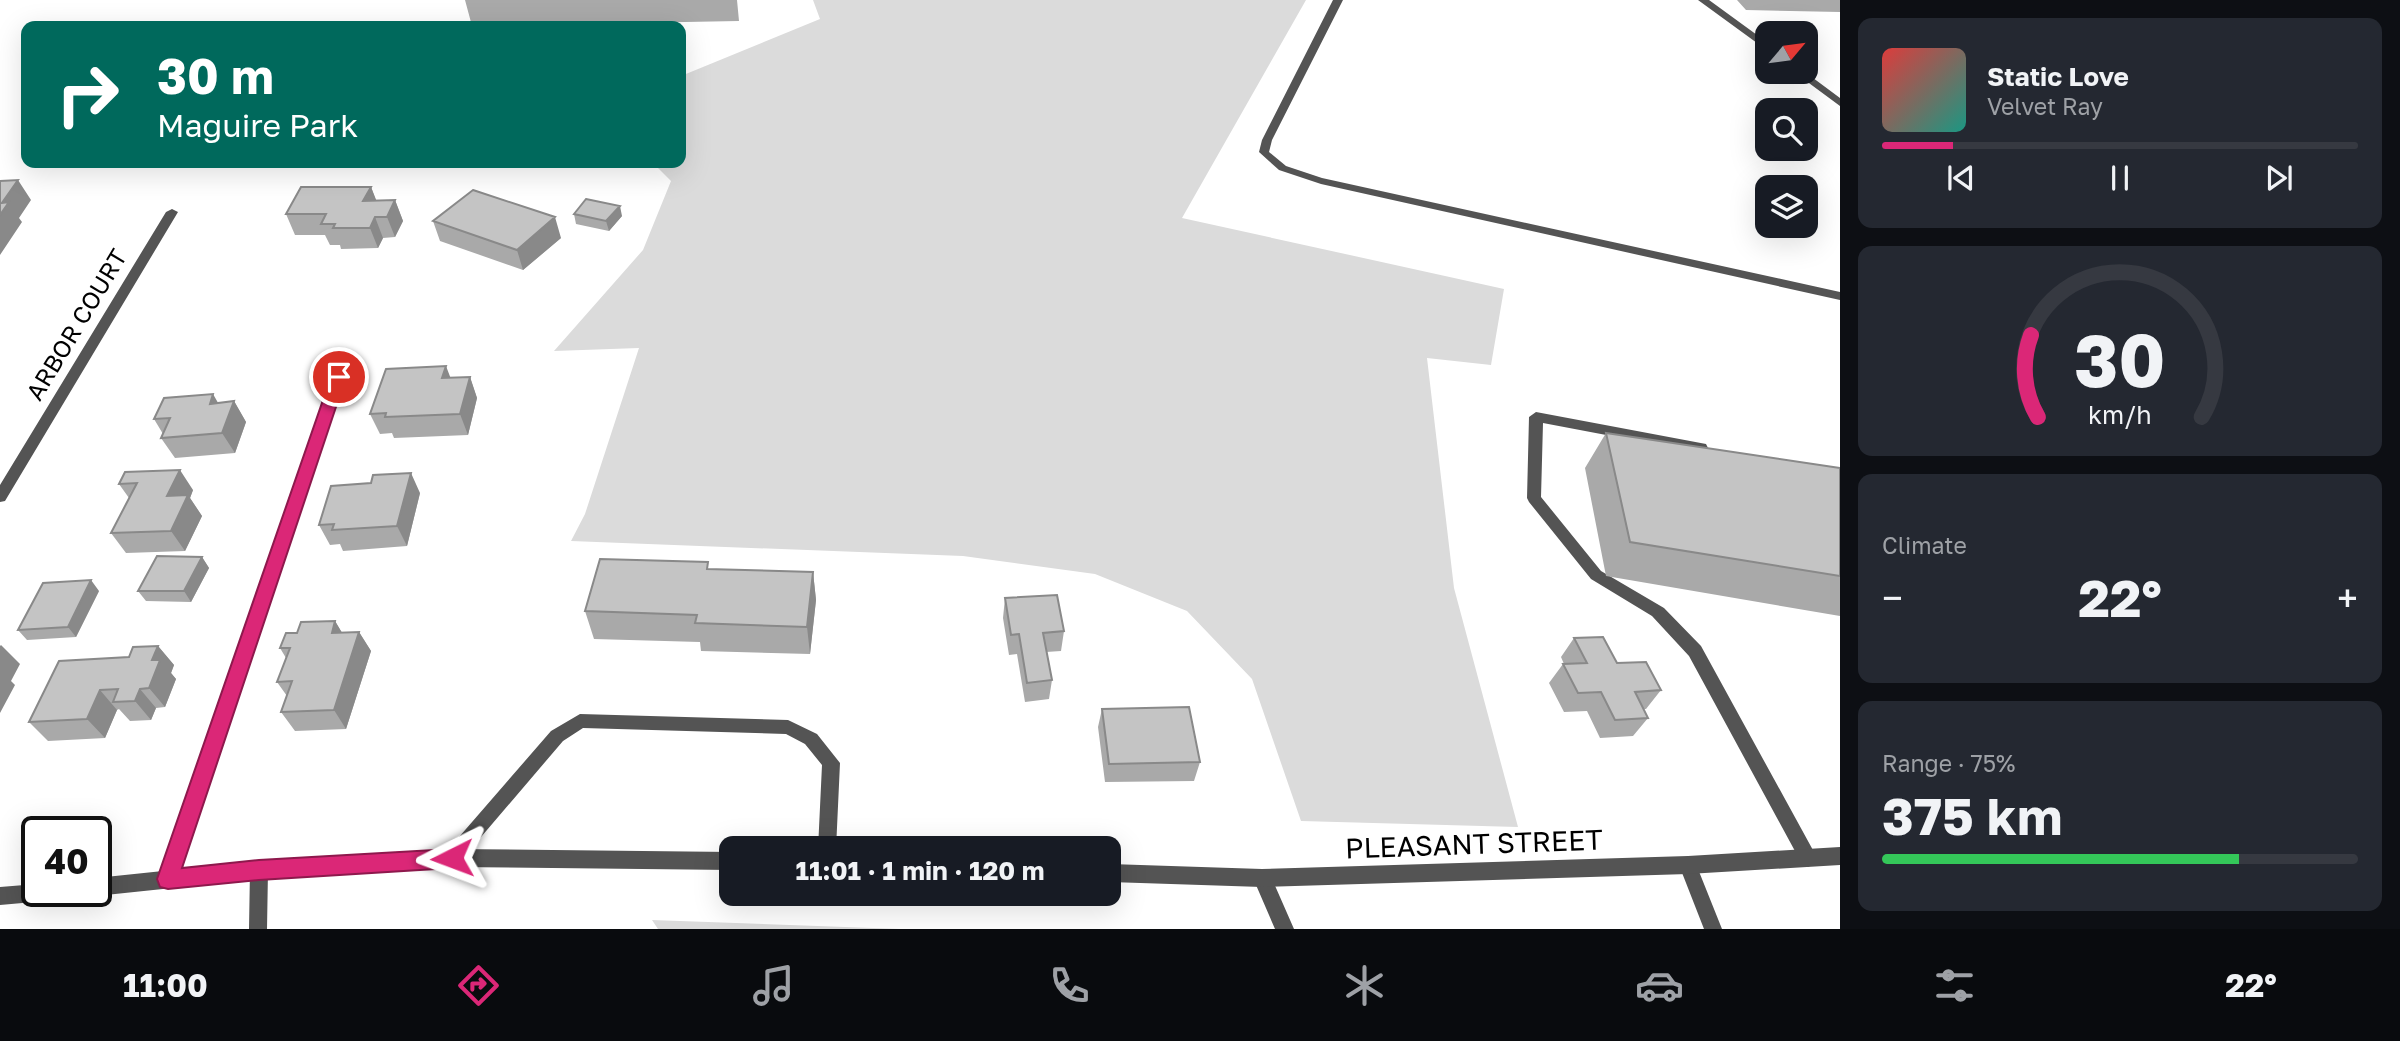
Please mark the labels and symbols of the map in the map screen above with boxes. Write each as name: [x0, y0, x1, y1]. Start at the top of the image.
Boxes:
north arrow: [1755, 21, 1818, 84]
street label: ARBOR COURT: [19, 243, 132, 405]
pin: [309, 347, 369, 407]
speed limit sign: 40: [21, 816, 112, 907]
position arrow: [415, 821, 489, 895]
street label: PLEASANT STREET: [1345, 823, 1603, 864]

